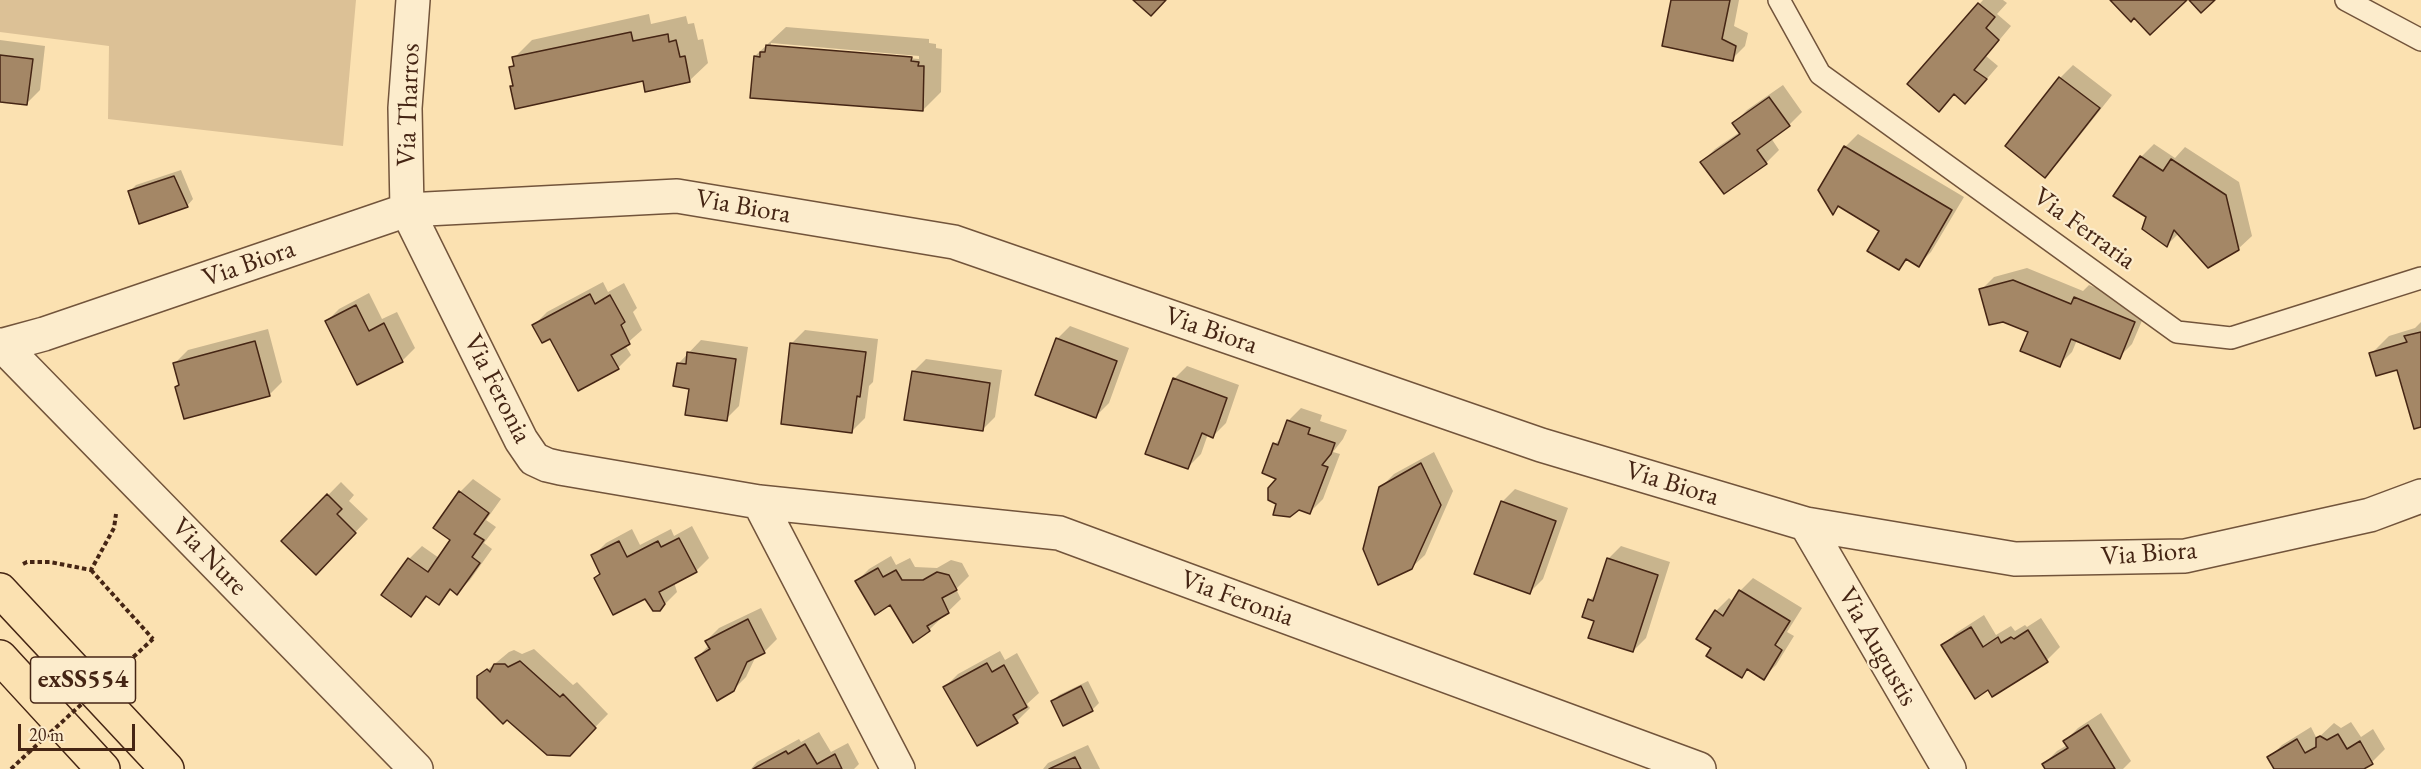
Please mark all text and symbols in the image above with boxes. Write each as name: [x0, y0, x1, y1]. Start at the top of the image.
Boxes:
street label: Via Tharros: [391, 43, 427, 167]
street label: Via Ferraria: [2026, 181, 2142, 277]
street label: Via Biora: [693, 183, 793, 231]
street label: Via Biora: [198, 233, 300, 295]
street label: Via Biora: [1160, 300, 1262, 362]
street label: Via Feronia: [456, 329, 538, 449]
street label: Via Biora: [1621, 454, 1723, 514]
street label: Via Nure: [164, 511, 254, 603]
street label: Via Biora: [2100, 534, 2198, 574]
street label: Via Feronia: [1176, 564, 1298, 634]
street label: Via Augustis: [1830, 582, 1924, 712]
road number: exSS554: [31, 657, 136, 703]
scale bar: [21, 712, 138, 750]
text: 20 m: [29, 723, 64, 746]

